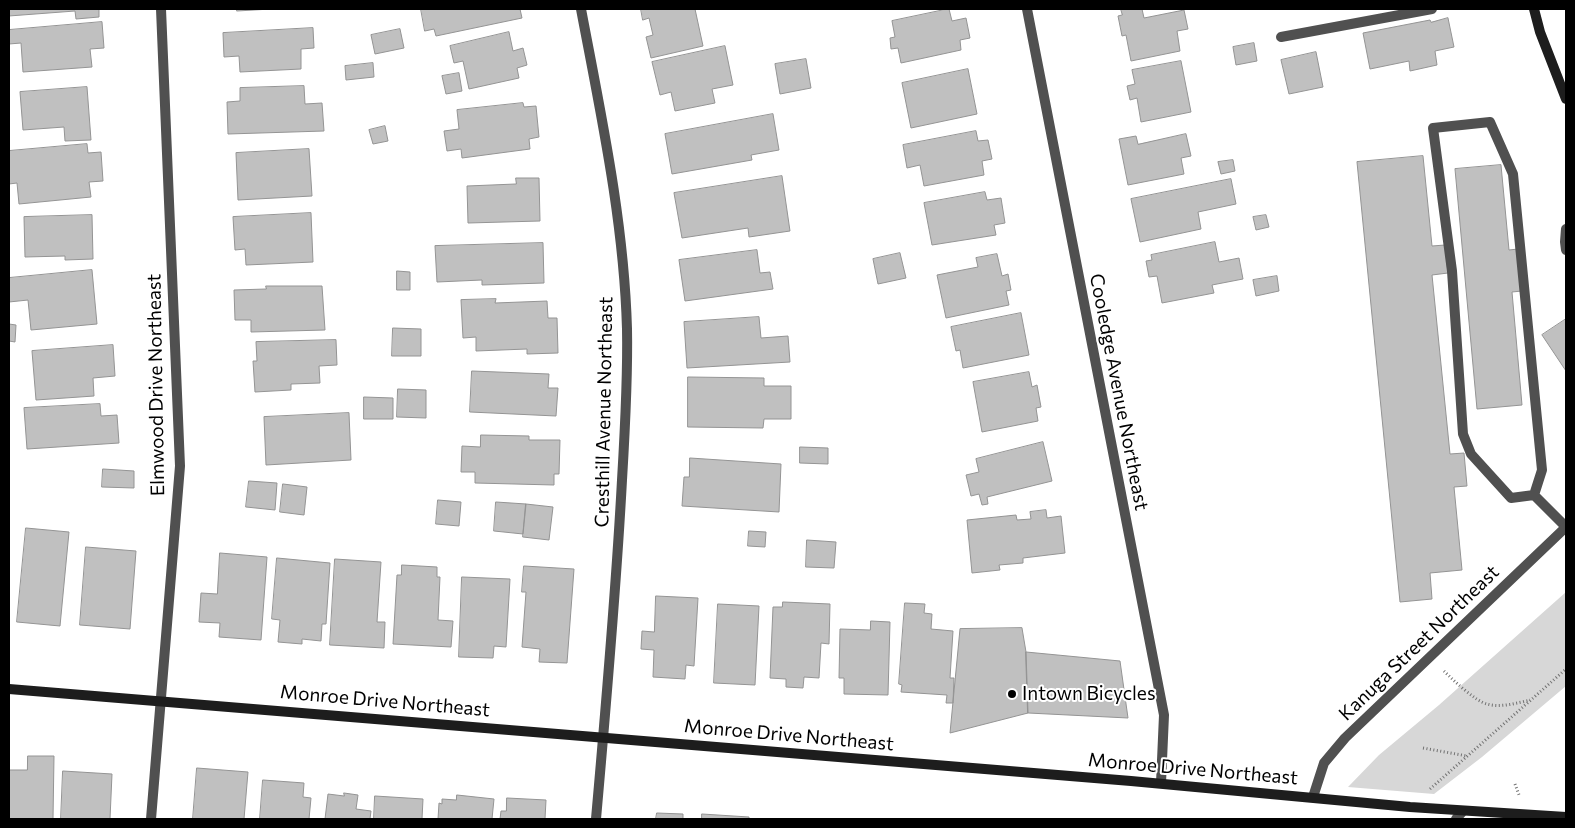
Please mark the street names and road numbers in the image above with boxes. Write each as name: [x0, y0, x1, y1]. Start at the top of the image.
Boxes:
street label: Cooledge Avenue Northeast: [1085, 272, 1153, 512]
street label: Elmwood Drive Northeast: [143, 274, 169, 496]
street label: Cresthill Avenue Northeast: [591, 296, 617, 528]
street label: Kanuga Street Northeast: [1334, 561, 1504, 725]
street label: Monroe Drive Northeast: [279, 680, 491, 722]
street label: Monroe Drive Northeast: [683, 714, 895, 756]
street label: Monroe Drive Northeast: [1087, 748, 1299, 790]

